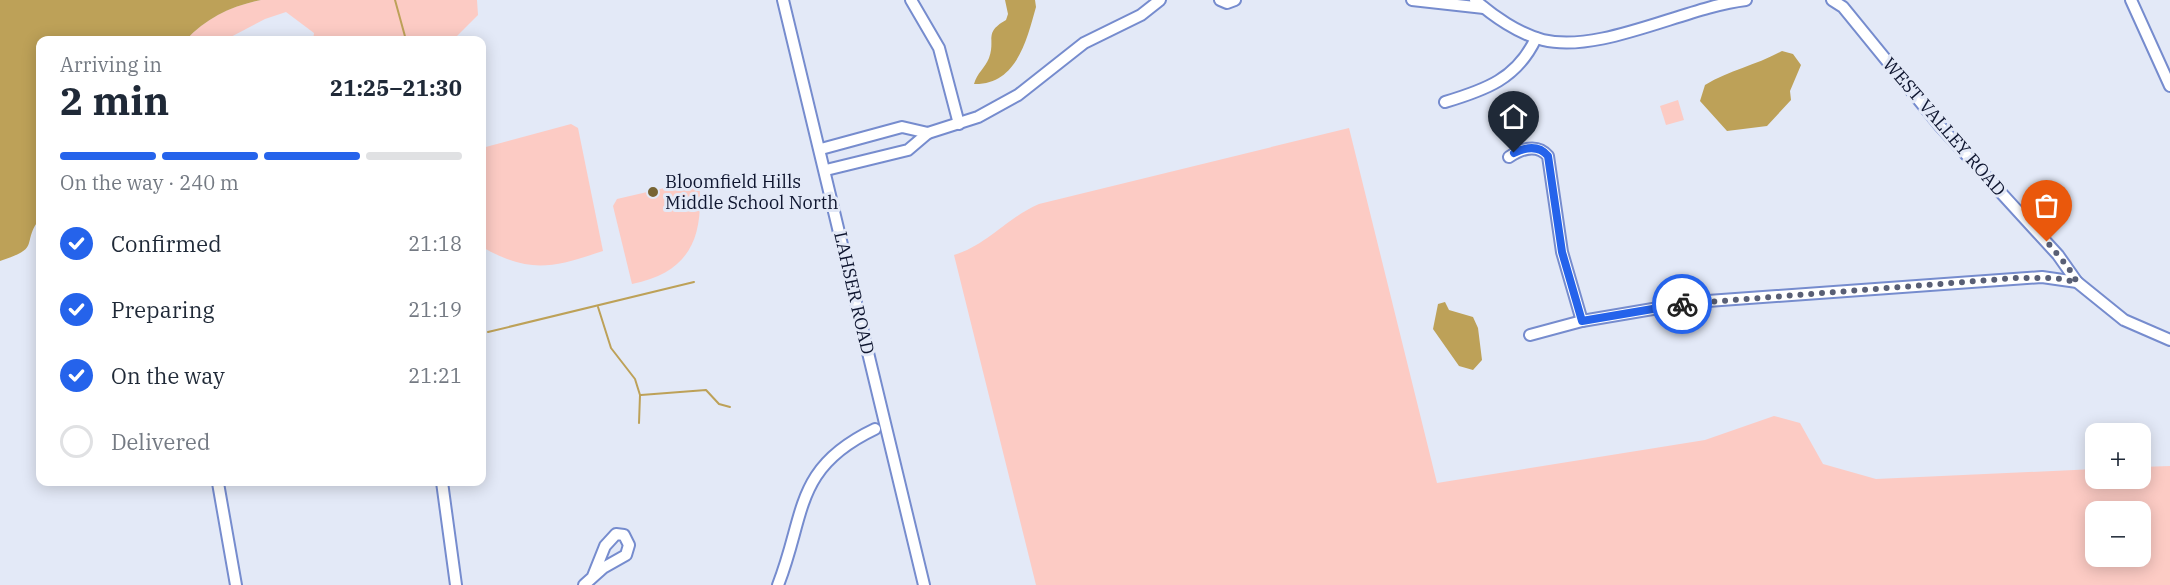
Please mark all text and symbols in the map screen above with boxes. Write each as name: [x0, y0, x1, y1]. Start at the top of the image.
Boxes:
text: Arriving in: [60, 51, 162, 78]
street label: WEST VALLEY ROAD: [1878, 53, 2011, 201]
text: 21:25–21:30: [330, 73, 462, 102]
text: 2 min: [60, 75, 169, 126]
pin: [1488, 91, 1539, 153]
icon: home: [1497, 100, 1530, 133]
text: On the way · 240 m: [60, 169, 239, 196]
place label: Bloomfield Hills Middle School North: [665, 170, 838, 214]
pin: [2021, 180, 2072, 242]
marker: Bloomfield Hills Middle School North: [646, 185, 660, 199]
icon: bag: [2030, 189, 2063, 222]
icon: check: [60, 227, 93, 260]
text: Confirmed: [111, 229, 222, 258]
street label: LAHSER ROAD: [829, 229, 880, 356]
text: 21:18: [408, 230, 462, 257]
courier: [1652, 274, 1712, 334]
icon: bike: [1666, 288, 1699, 321]
icon: check: [60, 293, 93, 326]
text: Preparing: [111, 295, 215, 324]
text: 21:19: [408, 296, 462, 323]
icon: check: [60, 359, 93, 392]
text: On the way: [111, 361, 225, 390]
text: 21:21: [408, 362, 462, 389]
map controls: [2085, 423, 2151, 567]
button: +: [2085, 423, 2151, 489]
text: Delivered: [111, 427, 210, 456]
button: −: [2085, 501, 2151, 567]

